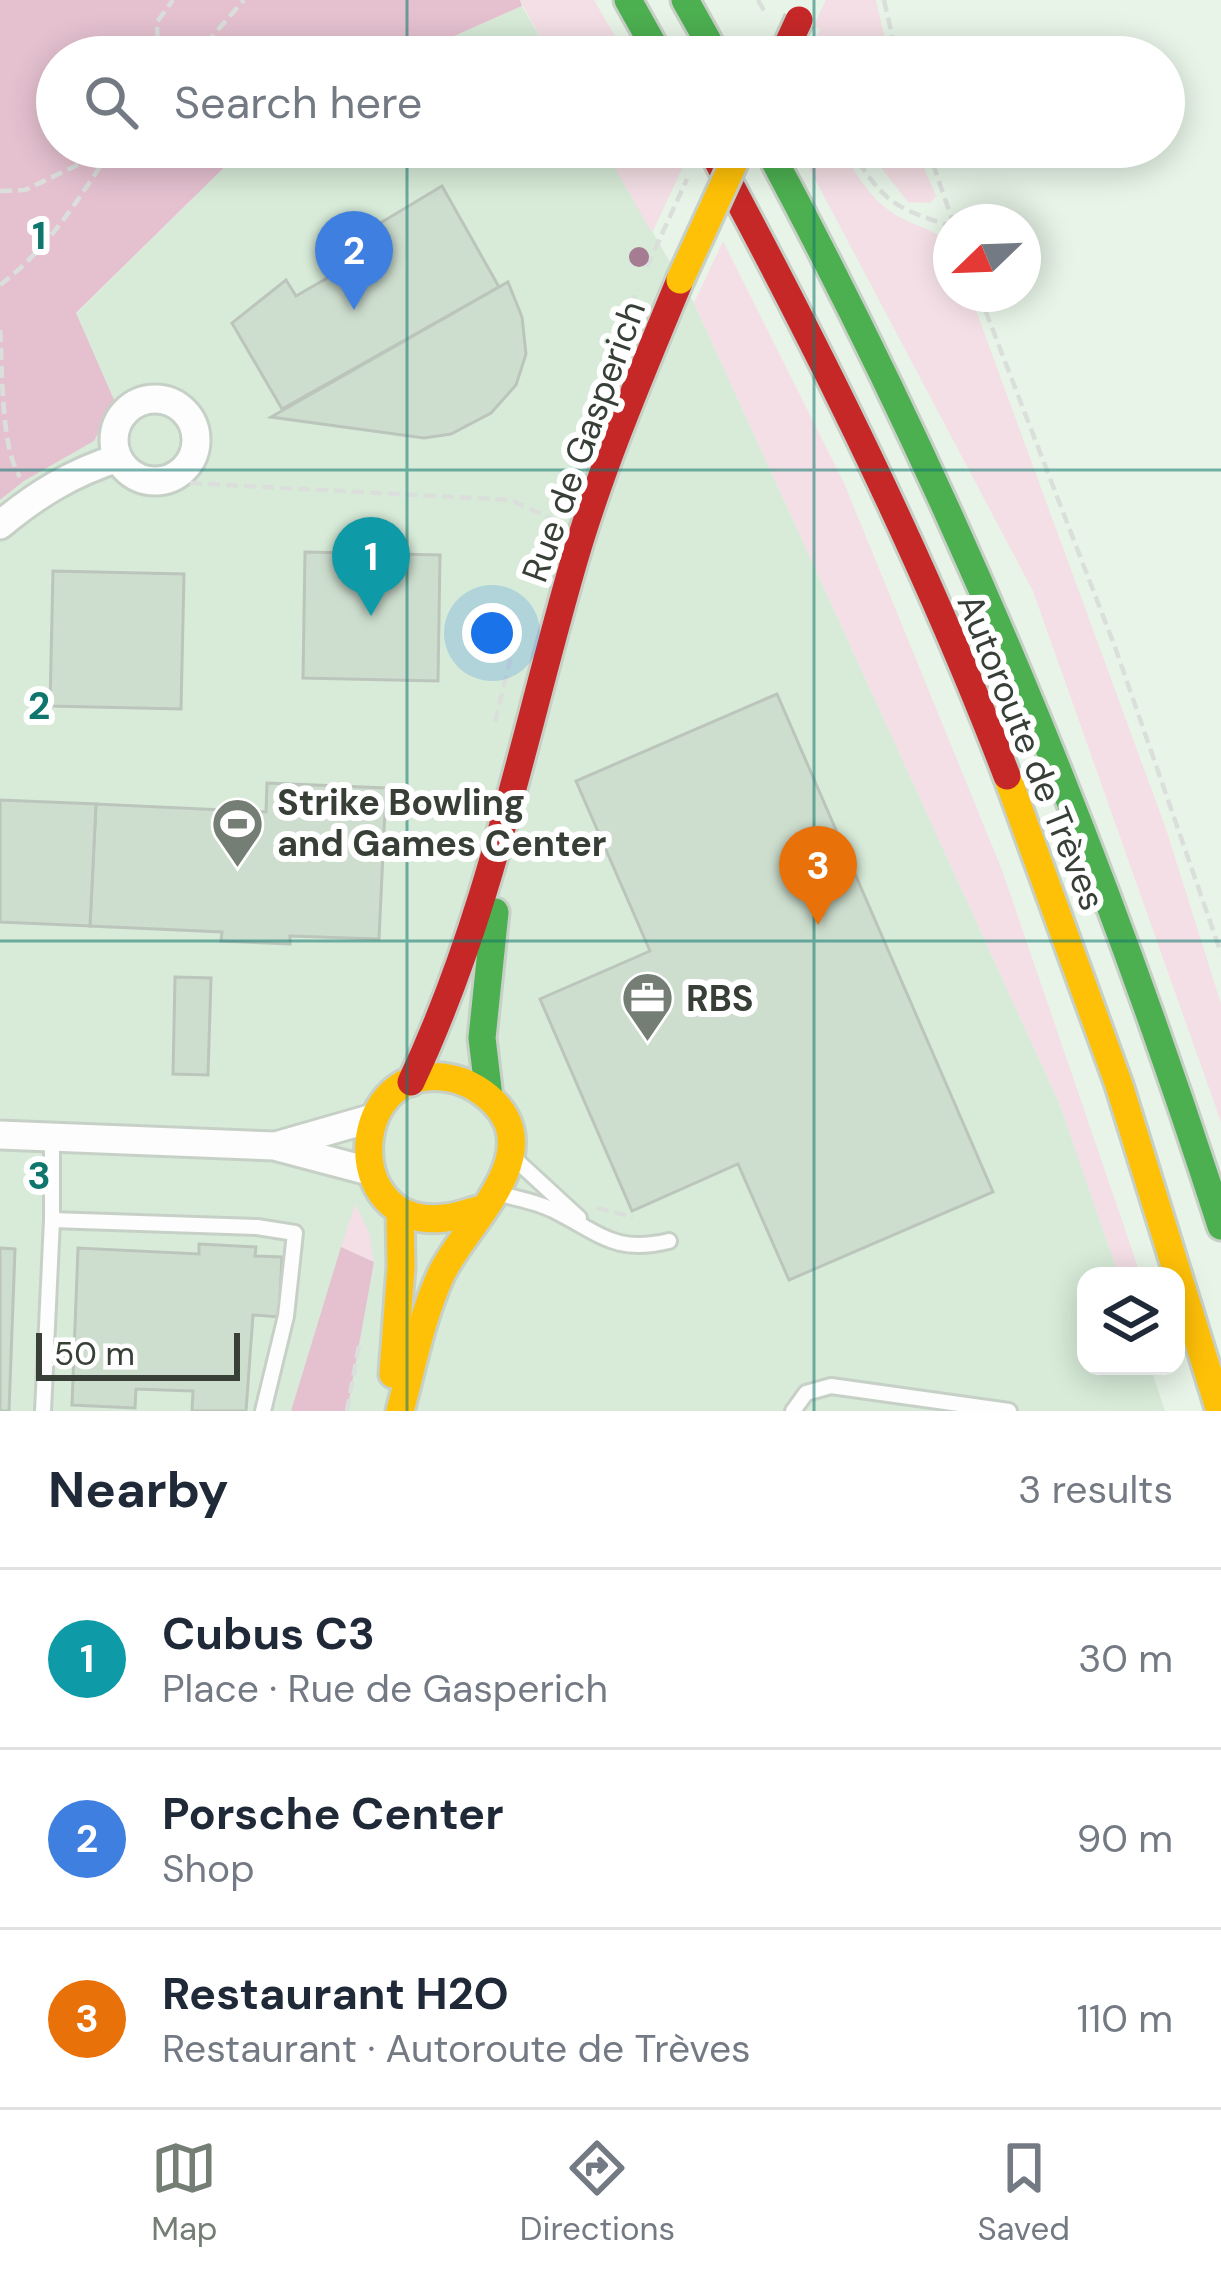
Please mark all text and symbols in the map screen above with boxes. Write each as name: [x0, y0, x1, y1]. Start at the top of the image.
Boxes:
search box: [36, 36, 1185, 168]
icon: search: [78, 69, 144, 135]
text: Search here: [174, 73, 422, 132]
north arrow: [933, 204, 1041, 312]
text: 1: [32, 210, 46, 261]
pin: 2: [315, 211, 393, 310]
street label: Rue de Gasperich: [511, 294, 656, 588]
pin: 1: [332, 517, 410, 616]
street label: Autoroute de Trèves: [947, 587, 1116, 917]
your location: [462, 603, 522, 663]
text: 2: [28, 680, 50, 731]
place label: Strike Bowling and Games Center: [277, 779, 607, 867]
sports icon: Strike Bowling and Games Center: [210, 795, 266, 869]
pin: 3: [779, 826, 857, 925]
office icon: RBS: [619, 970, 675, 1044]
place label: RBS: [686, 975, 753, 1022]
text: 3: [27, 1150, 51, 1201]
map controls: [1077, 1267, 1185, 1375]
button: layers: [1077, 1267, 1185, 1375]
scale bar: [36, 1327, 240, 1380]
text: 50 m: [54, 1332, 135, 1375]
text: Nearby: [48, 1456, 229, 1523]
text: 3 results: [1018, 1464, 1173, 1515]
text: Cubus C3: [162, 1604, 375, 1663]
text: 1: [80, 1633, 94, 1684]
text: 30 m: [1078, 1633, 1173, 1684]
text: Place · Rue de Gasperich: [162, 1663, 608, 1714]
text: Porsche Center: [162, 1784, 504, 1843]
text: 2: [76, 1813, 98, 1864]
text: 90 m: [1077, 1813, 1173, 1864]
text: Shop: [162, 1843, 255, 1894]
text: Restaurant H2O: [162, 1964, 509, 2023]
text: 3: [75, 1993, 99, 2044]
text: 110 m: [1077, 1993, 1173, 2044]
text: Restaurant · Autoroute de Trèves: [162, 2023, 751, 2074]
tab: Map: [151, 2135, 218, 2250]
tab: Directions: [520, 2135, 675, 2250]
tab: Saved: [977, 2135, 1070, 2250]

